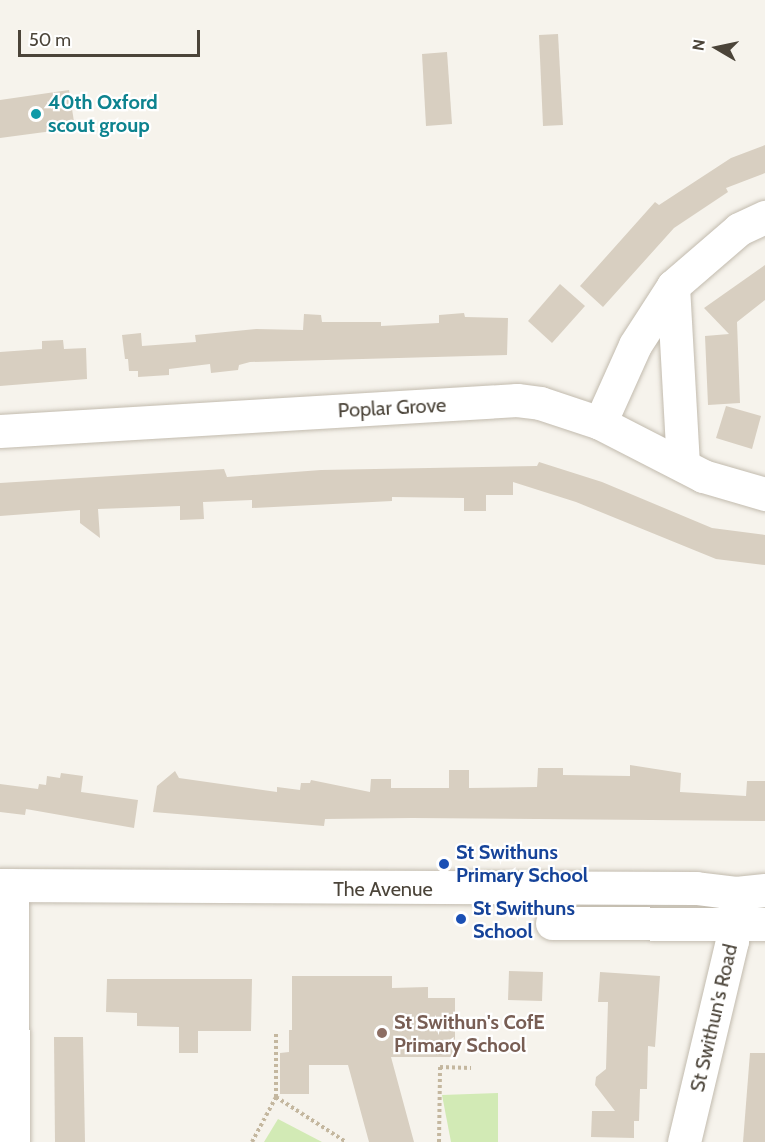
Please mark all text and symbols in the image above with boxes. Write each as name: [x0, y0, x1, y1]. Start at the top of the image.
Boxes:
scale bar: [21, 18, 202, 56]
north arrow: [687, 18, 747, 78]
text: 50 m: [29, 29, 71, 51]
text: N: [688, 38, 709, 52]
place label: 40th Oxford scout group: [48, 90, 158, 137]
marker: 40th Oxford scout group: [29, 107, 43, 121]
street label: Poplar Grove: [337, 393, 447, 423]
place label: St Swithuns Primary School: [456, 840, 588, 887]
marker: St Swithuns Primary School: [437, 857, 451, 871]
street label: The Avenue: [333, 877, 433, 901]
place label: St Swithuns School: [473, 896, 575, 943]
marker: St Swithuns School: [454, 912, 468, 926]
street label: St Swithun's Road: [685, 942, 743, 1094]
place label: St Swithun's CofE Primary School: [394, 1010, 545, 1057]
marker: St Swithun's CofE Primary School: [375, 1026, 389, 1040]

